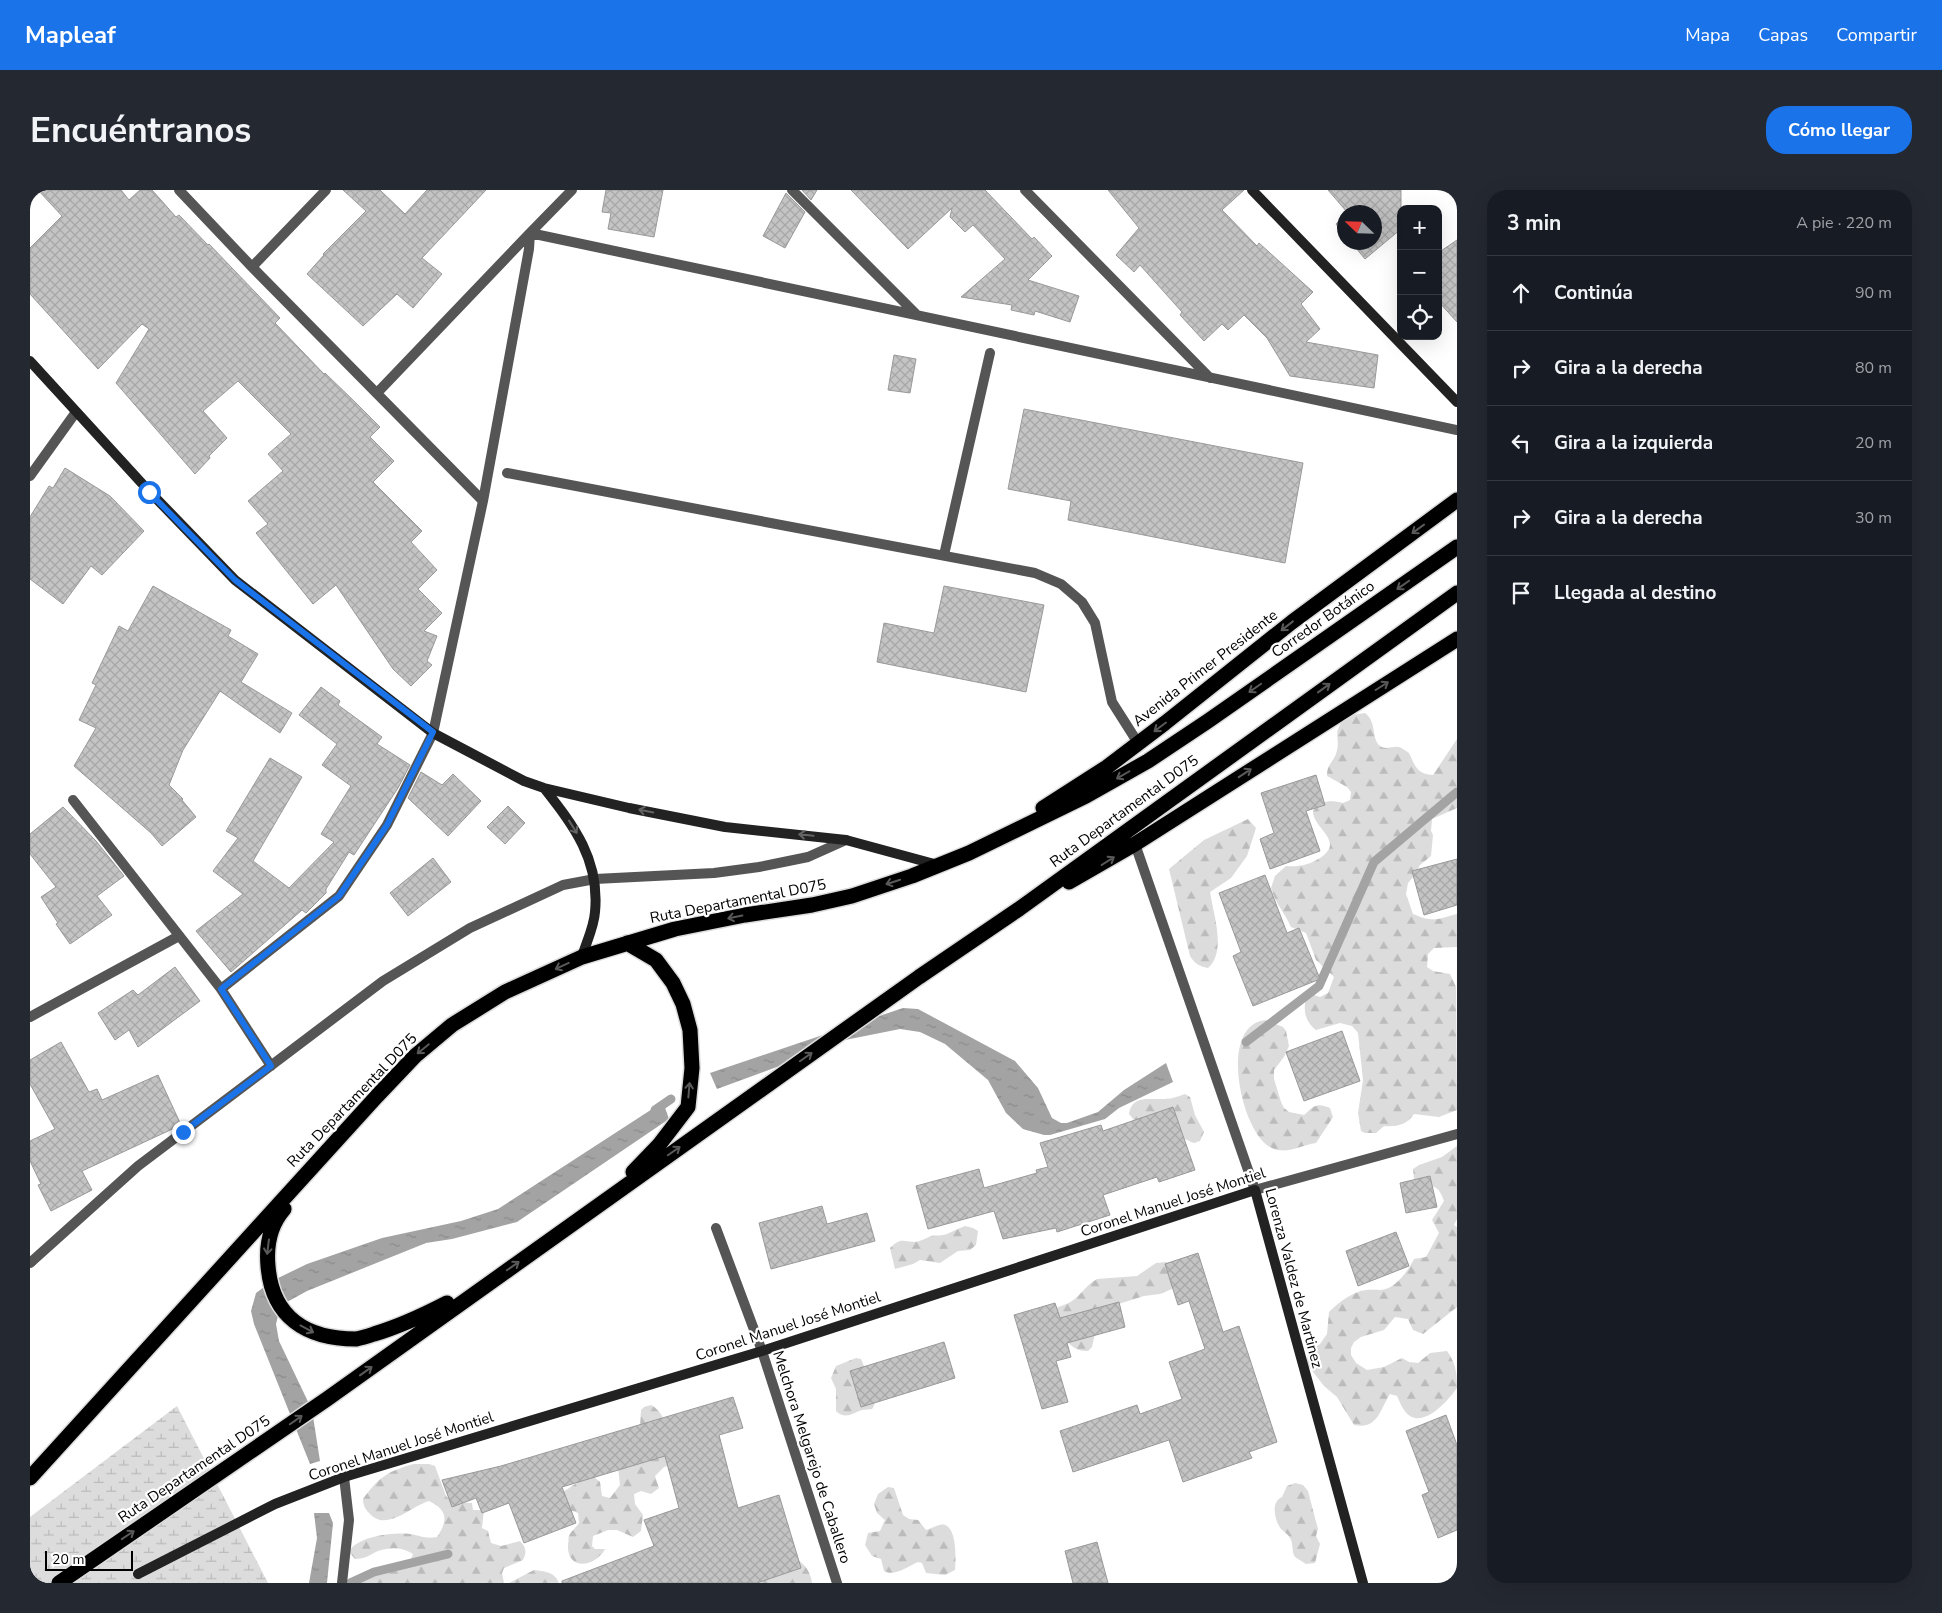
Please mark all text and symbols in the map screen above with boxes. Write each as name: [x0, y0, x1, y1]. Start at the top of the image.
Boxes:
text: Mapleaf: [25, 19, 116, 51]
text: Mapa: [1685, 23, 1730, 47]
text: Capas: [1758, 23, 1808, 47]
text: Compartir: [1836, 23, 1917, 47]
button: Cómo llegar: [1766, 106, 1912, 154]
text: Encuéntranos: [30, 107, 251, 154]
north arrow: [1337, 205, 1382, 250]
map controls: [1397, 205, 1442, 340]
button: +: [1397, 205, 1442, 250]
text: 3 min: [1507, 209, 1561, 237]
text: A pie · 220 m: [1796, 212, 1892, 234]
button: −: [1397, 250, 1442, 295]
icon: ahead: [1507, 279, 1535, 307]
text: Continúa: [1554, 280, 1633, 306]
text: 90 m: [1855, 282, 1892, 304]
button: locate: [1397, 295, 1442, 340]
icon: right: [1507, 354, 1535, 382]
text: Gira a la derecha: [1554, 355, 1703, 381]
text: 80 m: [1855, 357, 1892, 379]
icon: left: [1507, 429, 1535, 457]
text: Gira a la izquierda: [1554, 430, 1713, 456]
text: 20 m: [1855, 432, 1892, 454]
route start: [138, 481, 161, 504]
icon: right: [1507, 504, 1535, 532]
text: Gira a la derecha: [1554, 505, 1703, 531]
text: 30 m: [1855, 507, 1892, 529]
one-way arrow: [1411, 524, 1425, 534]
street label: Corredor Botánico: [1267, 576, 1379, 662]
icon: arrive: [1507, 579, 1535, 607]
one-way arrow: [1396, 580, 1410, 590]
text: Llegada al destino: [1554, 580, 1716, 606]
street label: Avenida Primer Presidente: [1128, 605, 1282, 731]
one-way arrow: [1281, 620, 1294, 631]
one-way arrow: [1375, 681, 1389, 691]
one-way arrow: [1249, 683, 1263, 693]
one-way arrow: [1317, 683, 1331, 693]
one-way arrow: [1153, 722, 1167, 732]
street label: Ruta Departamental D075: [1046, 750, 1202, 872]
one-way arrow: [1238, 768, 1252, 778]
one-way arrow: [1116, 771, 1131, 781]
one-way arrow: [638, 806, 654, 816]
one-way arrow: [568, 819, 578, 833]
one-way arrow: [799, 830, 815, 840]
one-way arrow: [1101, 855, 1115, 865]
street label: Ruta Departamental D075: [648, 874, 828, 928]
one-way arrow: [885, 878, 901, 888]
one-way arrow: [727, 913, 743, 923]
one-way arrow: [555, 962, 570, 971]
street label: Ruta Departamental D075: [283, 1029, 421, 1171]
one-way arrow: [417, 1043, 430, 1054]
one-way arrow: [799, 1052, 813, 1062]
one-way arrow: [685, 1083, 694, 1099]
route end: [172, 1121, 195, 1144]
one-way arrow: [666, 1146, 680, 1156]
street label: Coronel Manuel José Montiel: [1078, 1162, 1269, 1241]
street label: Lorenza Valdez de Martinez: [1260, 1186, 1328, 1370]
one-way arrow: [263, 1239, 273, 1255]
one-way arrow: [505, 1260, 519, 1271]
street label: Coronel Manuel José Montiel: [693, 1286, 884, 1365]
one-way arrow: [299, 1324, 314, 1334]
street label: Melchora Melgarejo de Caballero: [768, 1348, 856, 1566]
one-way arrow: [359, 1365, 372, 1376]
street label: Coronel Manuel José Montiel: [306, 1406, 497, 1485]
street label: Ruta Departamental D075: [114, 1411, 274, 1527]
one-way arrow: [289, 1415, 303, 1425]
one-way arrow: [120, 1530, 134, 1540]
scale bar: [45, 1548, 132, 1571]
text: 20 m: [52, 1550, 84, 1569]

